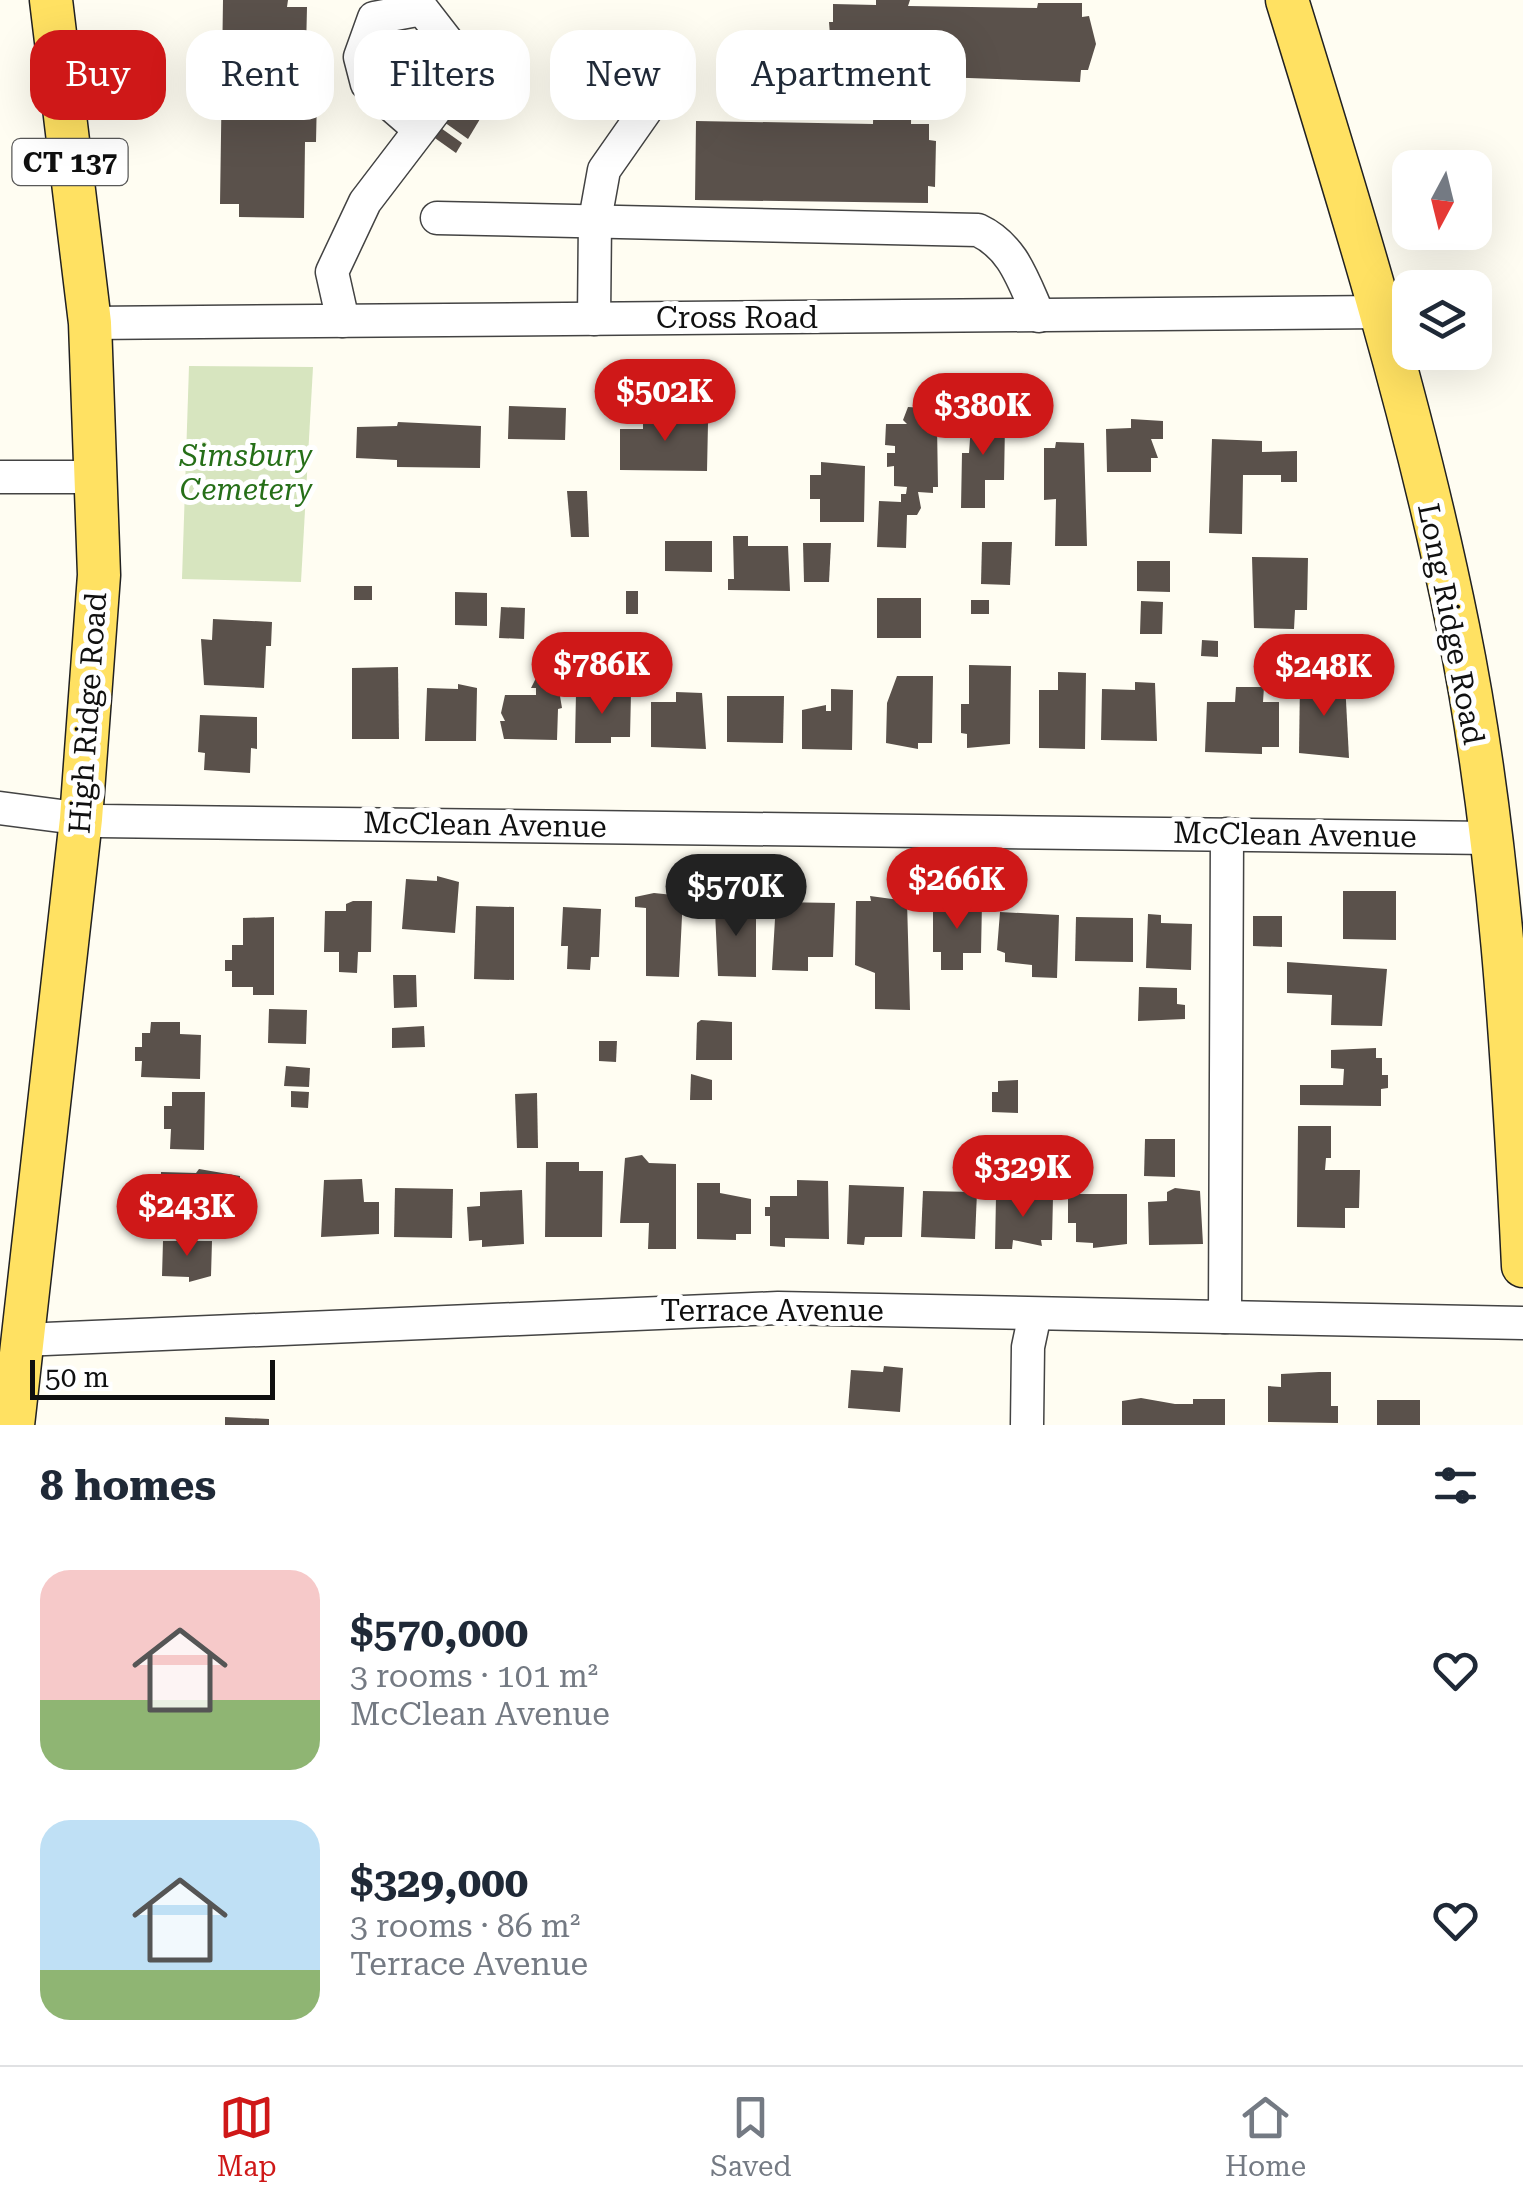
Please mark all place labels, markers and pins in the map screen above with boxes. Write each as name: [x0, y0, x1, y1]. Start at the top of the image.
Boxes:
pin: $502K: [595, 359, 735, 444]
pin: $380K: [913, 373, 1053, 458]
pin: $786K: [532, 632, 672, 717]
pin: $248K: [1254, 634, 1394, 719]
pin: $266K: [887, 847, 1027, 932]
pin: $570K: [666, 854, 806, 939]
pin: $329K: [953, 1135, 1093, 1220]
pin: $243K: [117, 1174, 257, 1259]

